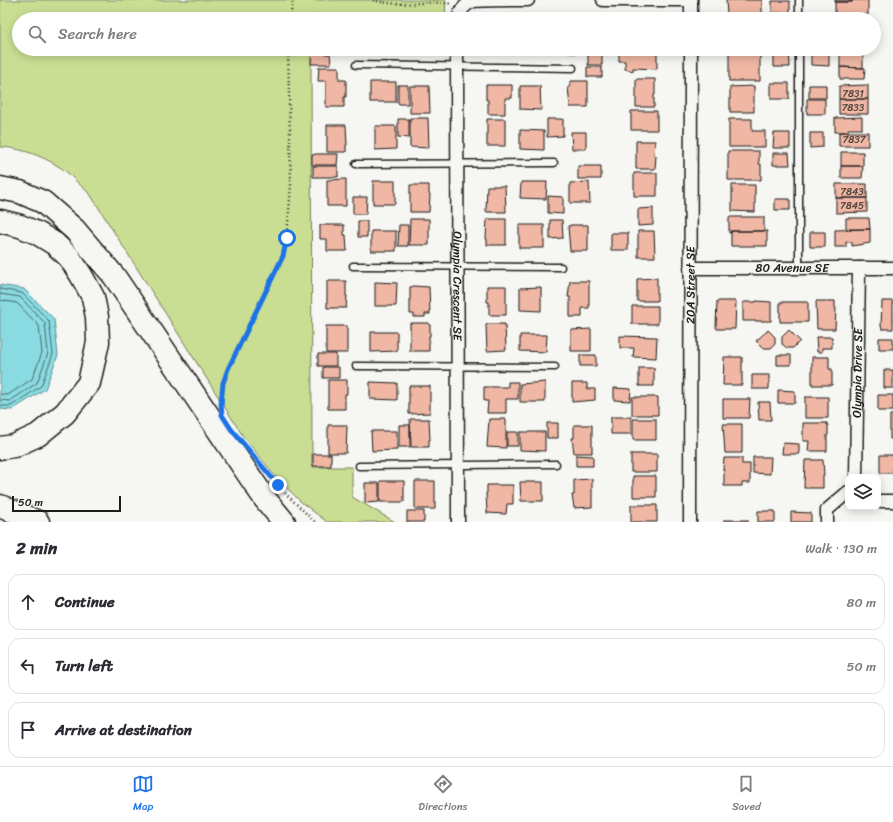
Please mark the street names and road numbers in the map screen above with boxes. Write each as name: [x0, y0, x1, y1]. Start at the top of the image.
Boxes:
street label: Olympia Crescent SE: [446, 231, 469, 342]
street label: 20A Street SE: [679, 245, 702, 324]
street label: 80 Avenue SE: [755, 257, 830, 279]
street label: Olympia Drive SE: [846, 327, 869, 418]

